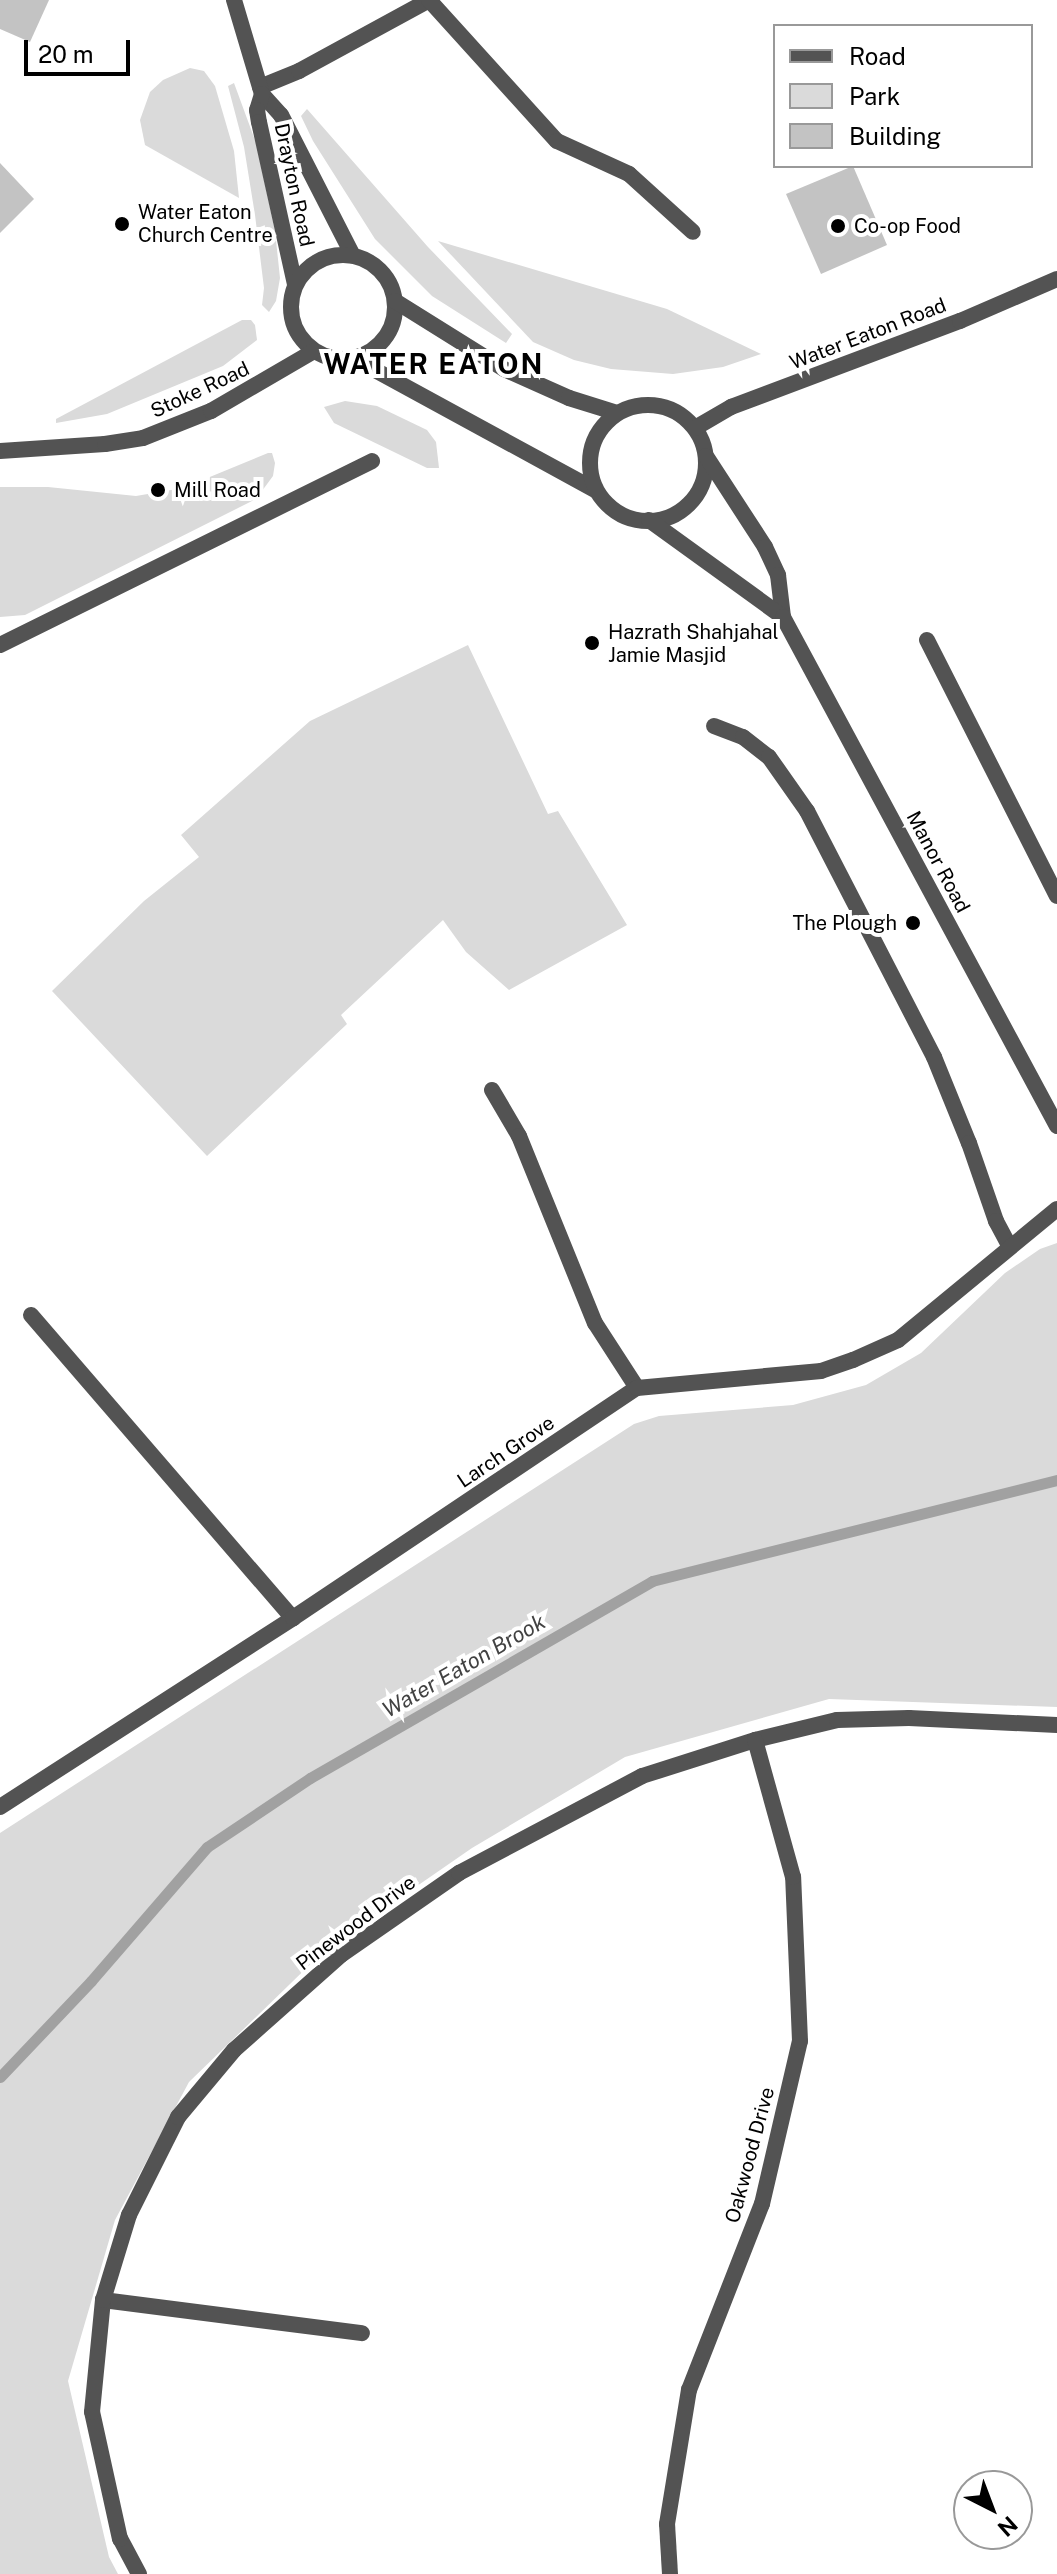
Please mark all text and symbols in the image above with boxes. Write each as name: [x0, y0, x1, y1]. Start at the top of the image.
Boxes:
scale bar: [28, 24, 134, 74]
legend: [773, 24, 1033, 168]
text: 20 m: [38, 40, 94, 68]
text: Road: [849, 42, 906, 70]
text: Park: [849, 82, 900, 110]
street label: Drayton Road: [269, 121, 319, 249]
text: Building: [849, 122, 941, 150]
place label: Water Eaton Church Centre: [138, 200, 273, 247]
place label: Co-op Food: [854, 214, 961, 238]
marker: Water Eaton Church Centre: [113, 215, 131, 233]
marker: Co-op Food: [829, 217, 847, 235]
street label: Water Eaton Road: [786, 293, 950, 375]
district label: WATER EATON: [324, 347, 544, 381]
street label: Stoke Road: [147, 357, 253, 423]
place label: Mill Road: [174, 478, 261, 502]
marker: Mill Road: [149, 481, 167, 499]
place label: Hazrath Shahjahal Jamie Masjid: [608, 620, 779, 667]
marker: Hazrath Shahjahal Jamie Masjid: [583, 634, 601, 652]
street label: Manor Road: [901, 807, 975, 917]
place label: The Plough: [792, 911, 897, 935]
marker: The Plough: [904, 914, 922, 932]
street label: Larch Grove: [453, 1411, 559, 1493]
water label: Water Eaton Brook: [378, 1609, 550, 1723]
street label: Pinewood Drive: [292, 1870, 420, 1976]
street label: Oakwood Drive: [720, 2084, 780, 2226]
north arrow: [953, 2470, 1033, 2550]
text: N: [993, 2511, 1023, 2542]

